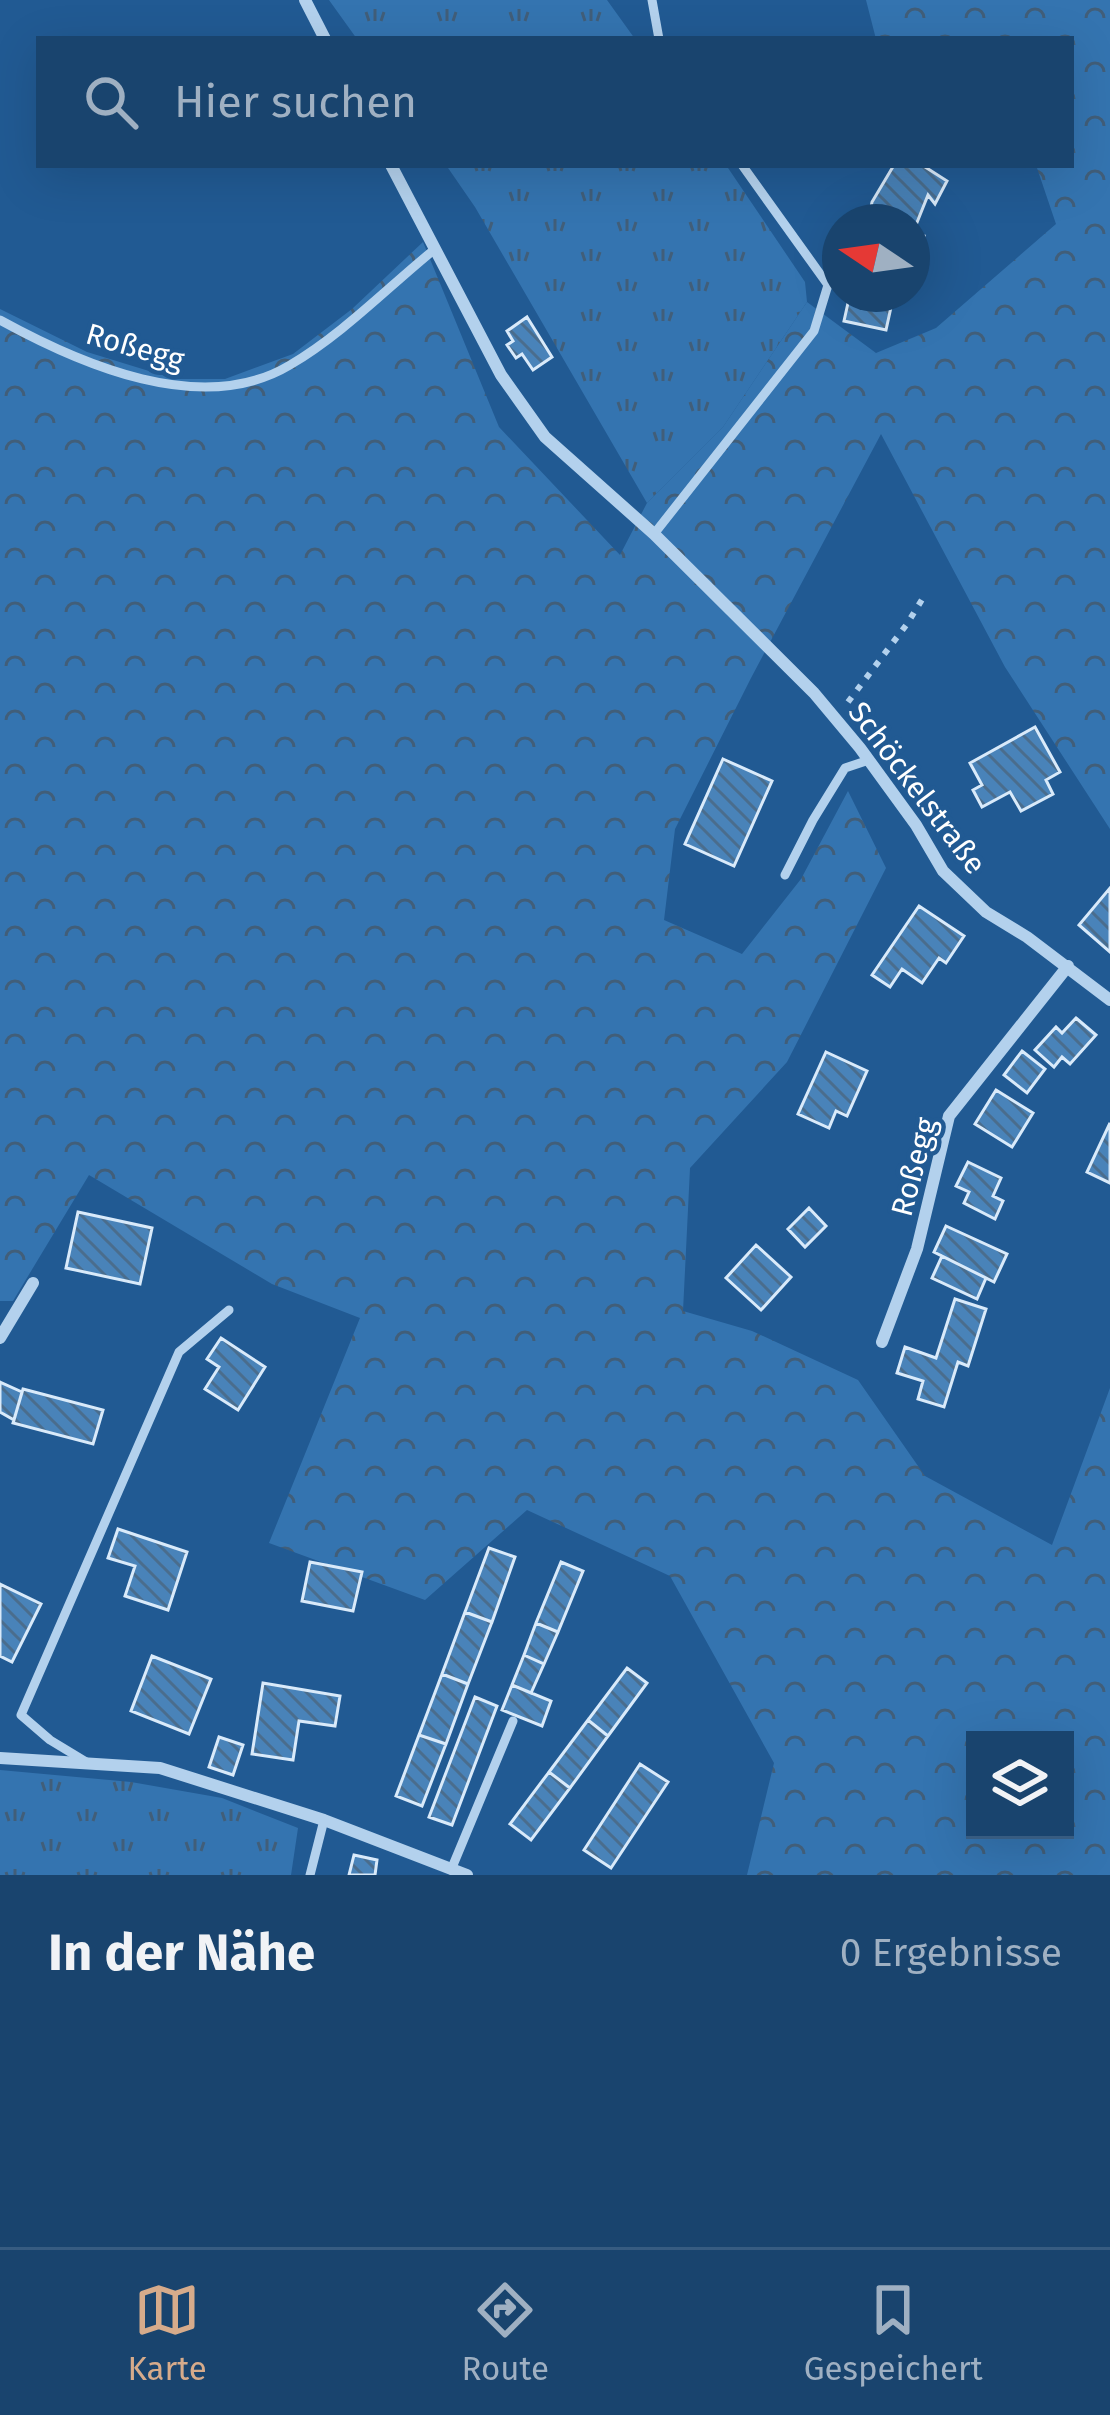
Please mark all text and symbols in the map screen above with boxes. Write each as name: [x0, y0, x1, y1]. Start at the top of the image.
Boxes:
search box: [36, 36, 1074, 168]
icon: search: [78, 69, 144, 135]
text: Hier suchen: [174, 75, 417, 129]
north arrow: [822, 204, 930, 312]
street label: Roßegg: [82, 316, 189, 378]
street label: Schöckelstraße: [841, 695, 993, 881]
street label: Roßegg: [884, 1113, 945, 1220]
map controls: [966, 1731, 1074, 1839]
button: layers: [966, 1731, 1074, 1839]
text: In der Nähe: [48, 1922, 315, 1984]
text: 0 Ergebnisse: [840, 1930, 1062, 1976]
tab: Karte: [127, 2277, 207, 2389]
tab: Route: [462, 2277, 549, 2389]
tab: Gespeichert: [804, 2277, 983, 2389]

